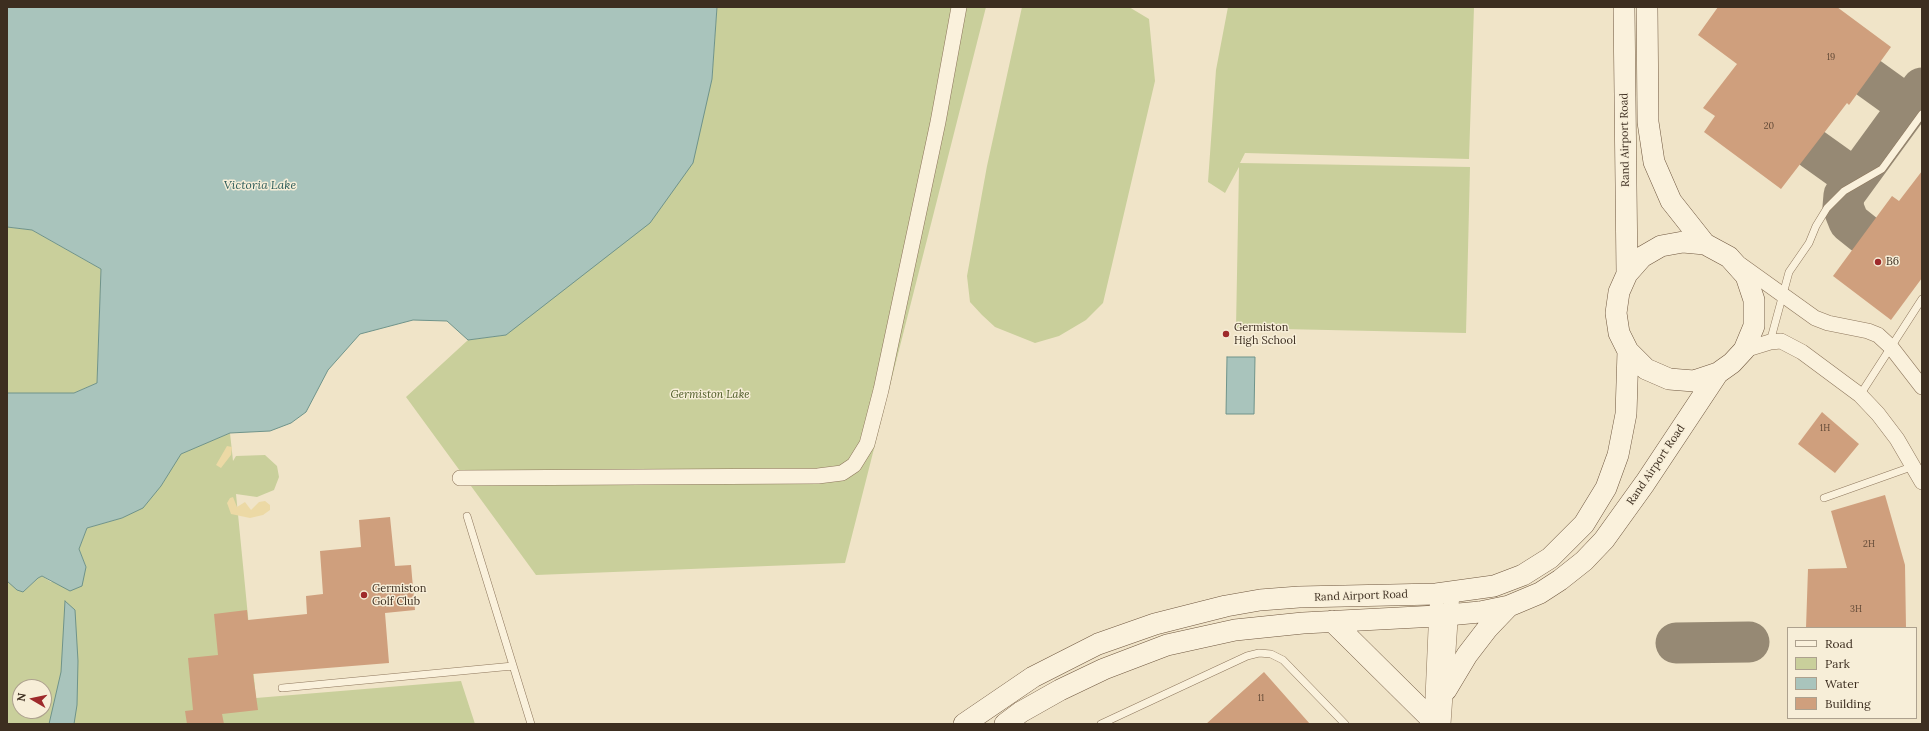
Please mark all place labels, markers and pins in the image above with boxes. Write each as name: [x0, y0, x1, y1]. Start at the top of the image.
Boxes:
place label: B6: [1886, 255, 1899, 269]
marker: B6: [1873, 257, 1883, 267]
place label: Germiston High School: [1234, 321, 1296, 347]
marker: Germiston High School: [1221, 329, 1231, 339]
place label: Germiston Golf Club: [372, 582, 426, 608]
marker: Germiston Golf Club: [359, 590, 369, 600]

